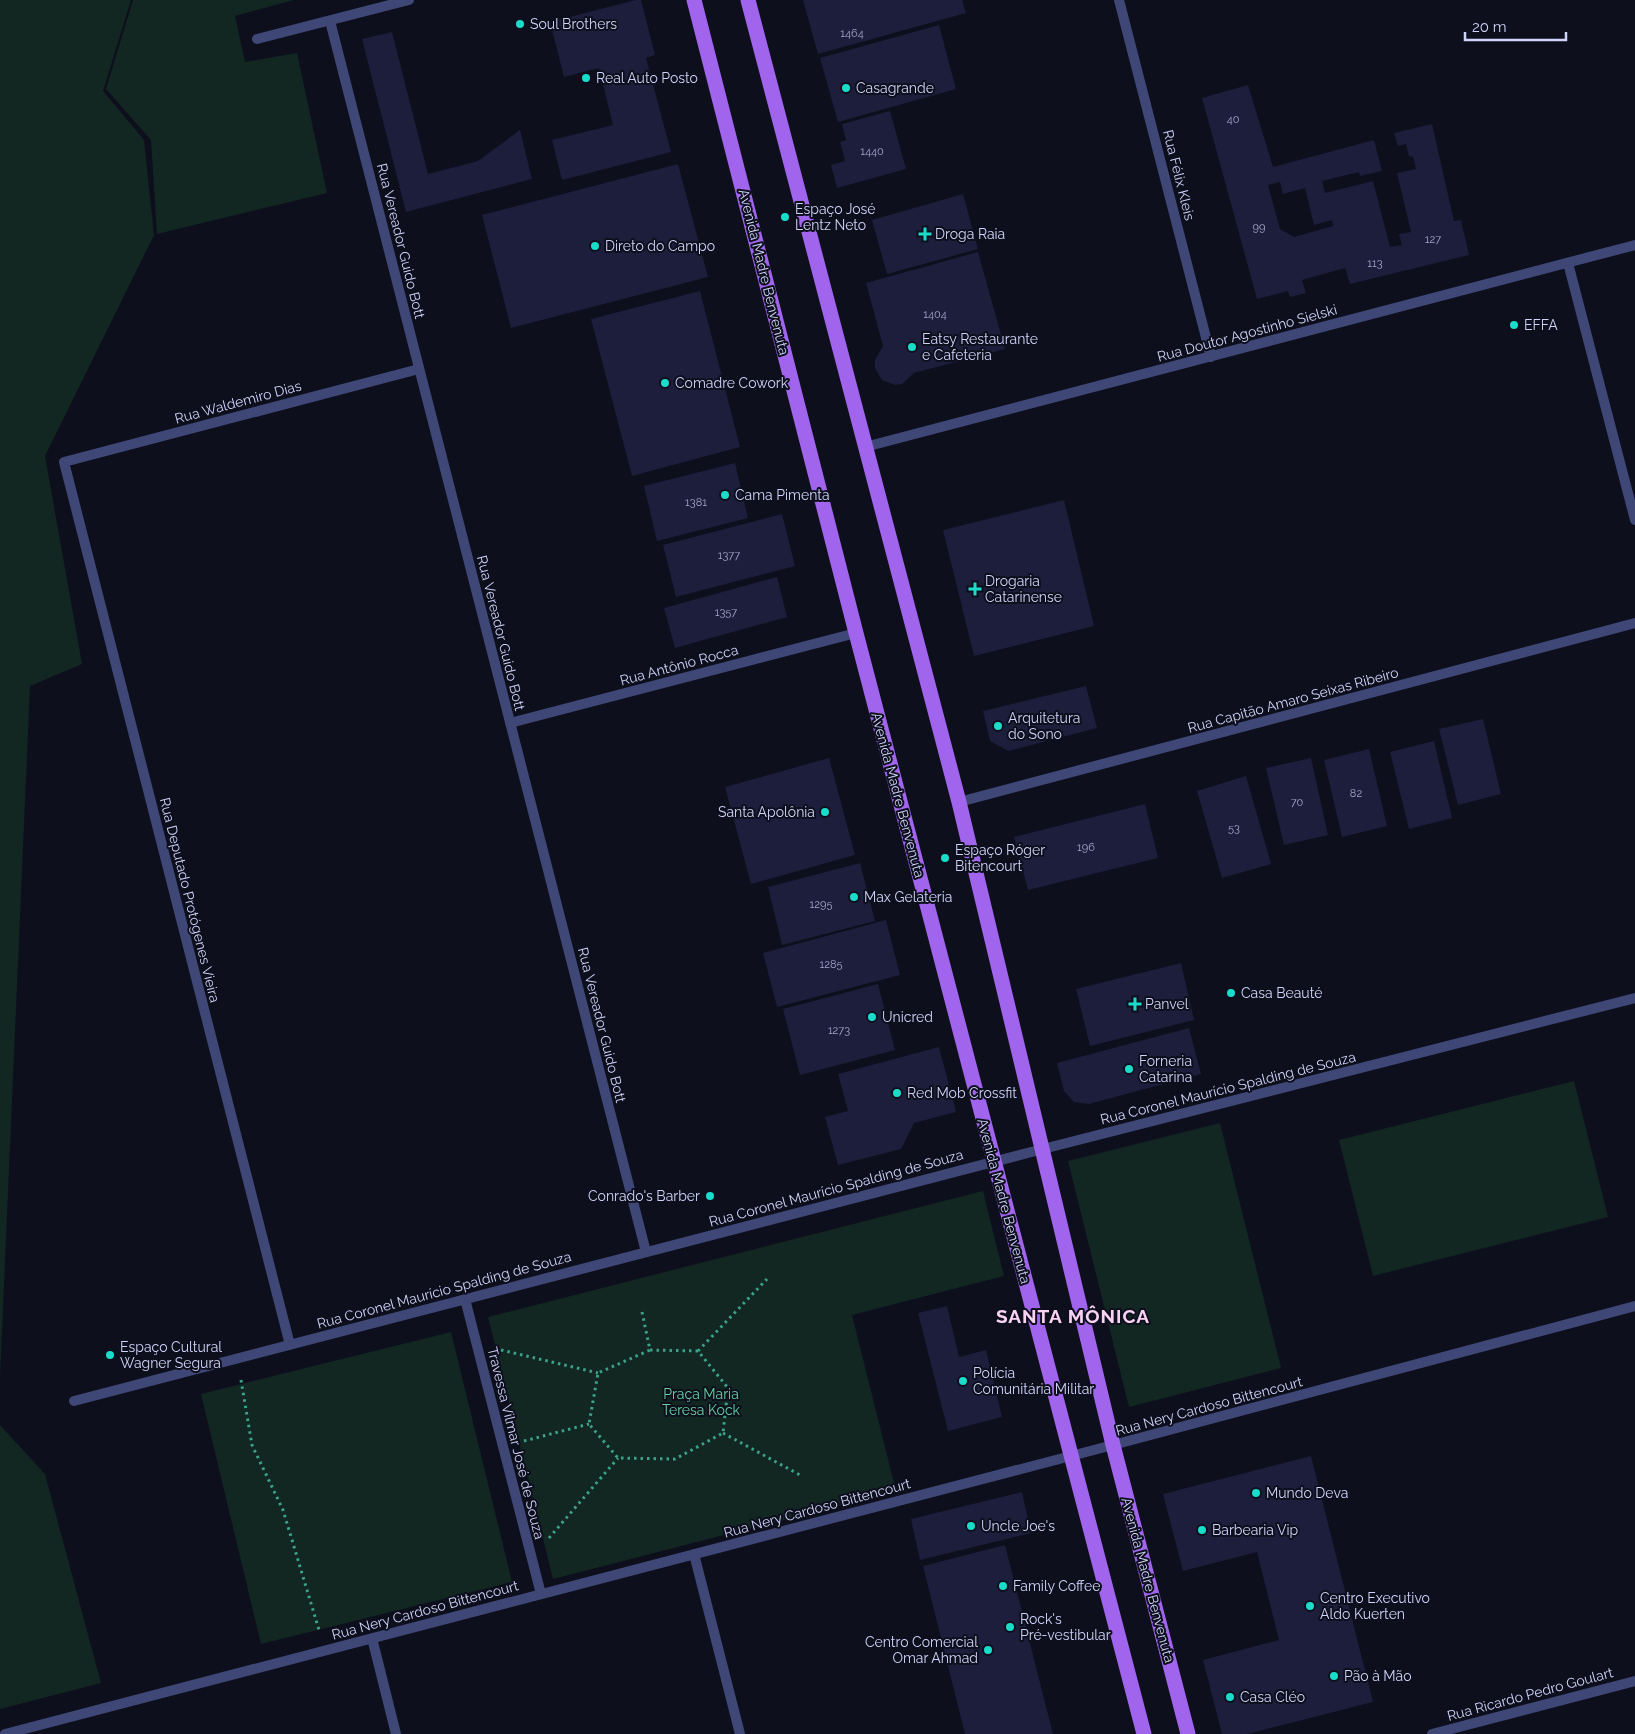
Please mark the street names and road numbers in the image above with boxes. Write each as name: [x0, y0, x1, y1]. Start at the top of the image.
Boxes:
street label: Rua Félix Kleis: [1160, 128, 1198, 222]
street label: Rua Vereador Guido Bott: [374, 162, 428, 321]
street label: Avenida Madre Benvenuta: [736, 187, 792, 357]
street label: Rua Doutor Agostinho Sielski: [1155, 301, 1339, 365]
street label: Rua Waldemiro Dias: [173, 377, 303, 427]
street label: Rua Vereador Guido Bott: [474, 554, 528, 713]
street label: Rua Antônio Rocca: [618, 642, 740, 688]
street label: Rua Capitão Amaro Seixas Ribeiro: [1186, 664, 1400, 736]
street label: Avenida Madre Benvenuta: [868, 711, 928, 879]
street label: Rua Deputado Protógenes Vieira: [157, 796, 223, 1004]
street label: Rua Vereador Guido Bott: [575, 946, 629, 1105]
street label: Rua Coronel Maurício Spalding de Souza: [1099, 1048, 1357, 1128]
street label: Avenida Madre Benvenuta: [974, 1117, 1034, 1285]
street label: Rua Coronel Maurício Spalding de Souza: [707, 1146, 965, 1230]
street label: Rua Coronel Maurício Spalding de Souza: [315, 1248, 573, 1332]
street label: Travessa Vilmar José de Souza: [484, 1345, 548, 1541]
street label: Rua Nery Cardoso Bittencourt: [1114, 1373, 1304, 1439]
street label: Rua Nery Cardoso Bittencourt: [722, 1475, 912, 1541]
street label: Avenida Madre Benvenuta: [1118, 1496, 1178, 1664]
street label: Rua Nery Cardoso Bittencourt: [330, 1577, 520, 1643]
street label: Rua Ricardo Pedro Goulart: [1445, 1664, 1615, 1724]

